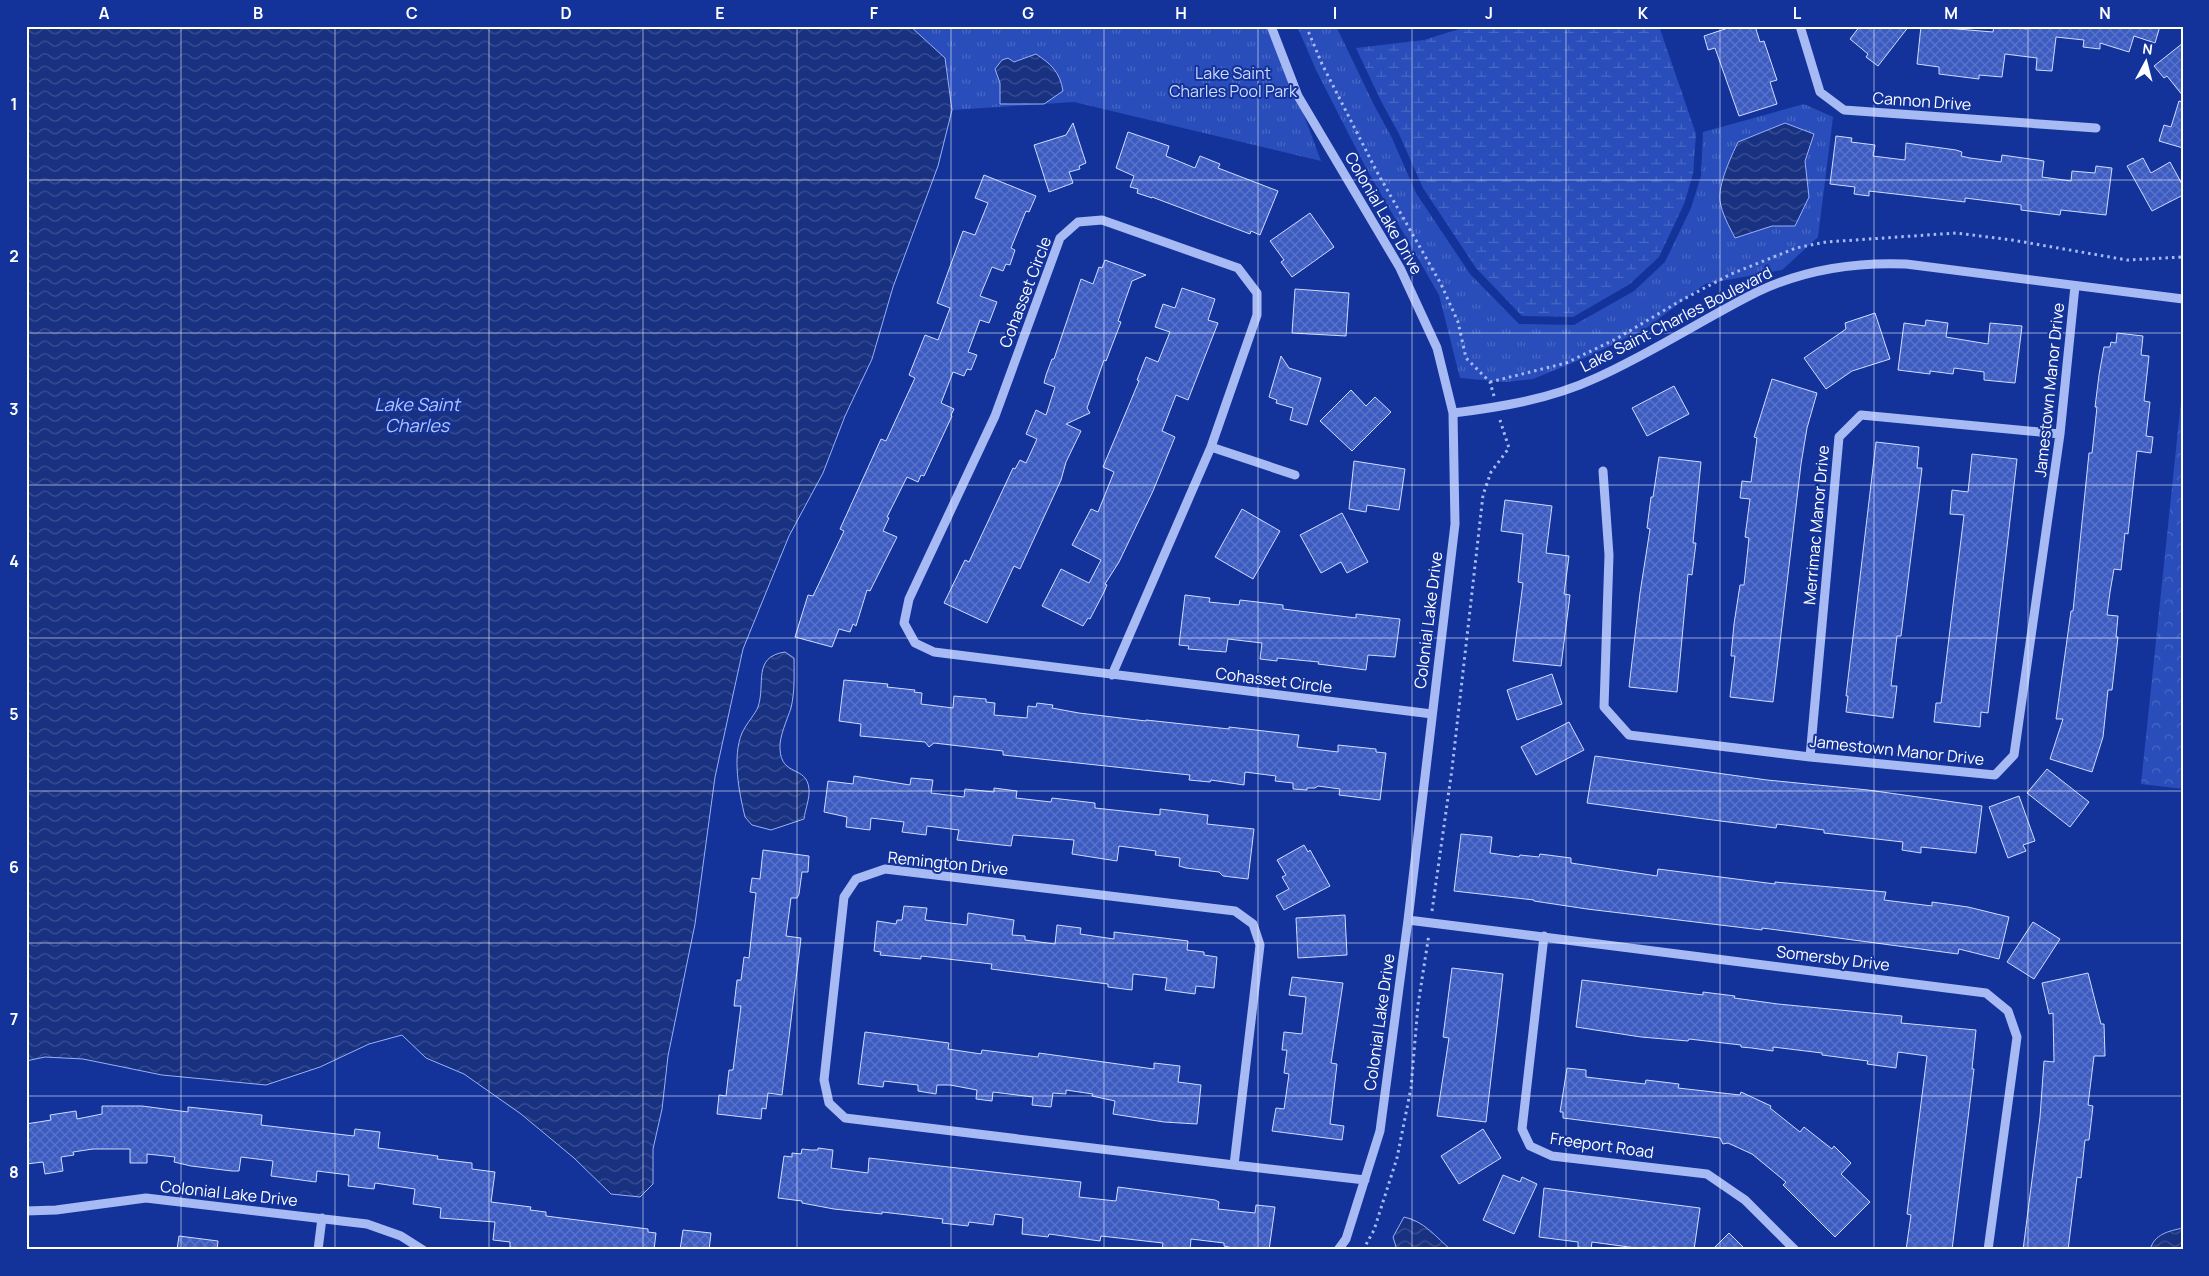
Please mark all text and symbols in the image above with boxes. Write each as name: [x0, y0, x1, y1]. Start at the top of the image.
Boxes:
text: A: [99, 2, 110, 24]
text: B: [253, 2, 263, 24]
text: C: [406, 2, 418, 24]
text: D: [560, 2, 572, 24]
text: E: [715, 2, 725, 24]
text: F: [870, 2, 879, 24]
text: G: [1022, 2, 1034, 24]
text: H: [1175, 2, 1187, 24]
text: I: [1333, 2, 1337, 24]
text: J: [1485, 2, 1493, 24]
text: K: [1638, 2, 1649, 24]
text: L: [1793, 2, 1802, 24]
text: M: [1944, 2, 1958, 24]
text: N: [2099, 2, 2111, 24]
north arrow: [2122, 38, 2172, 88]
text: N: [2141, 39, 2154, 59]
park label: Lake Saint Charles Pool Park: [1169, 62, 1298, 102]
street label: Cannon Drive: [1872, 87, 1972, 115]
text: 1: [10, 93, 18, 115]
street label: Colonial Lake Drive: [1340, 148, 1428, 278]
street label: Cohasset Circle: [994, 233, 1056, 351]
text: 2: [9, 245, 19, 267]
street label: Lake Saint Charles Boulevard: [1576, 261, 1776, 377]
street label: Jamestown Manor Drive: [2029, 302, 2069, 478]
water label: Lake Saint Charles: [374, 392, 461, 437]
text: 3: [9, 398, 19, 420]
street label: Merrimac Manor Drive: [1798, 444, 1834, 606]
text: 4: [9, 550, 19, 572]
street label: Colonial Lake Drive: [1409, 550, 1447, 690]
street label: Cohasset Circle: [1214, 662, 1334, 698]
text: 5: [9, 703, 19, 725]
street label: Jamestown Manor Drive: [1809, 730, 1985, 770]
street label: Remington Drive: [887, 846, 1009, 880]
text: 6: [9, 856, 19, 878]
street label: Somersby Drive: [1775, 940, 1891, 976]
street label: Colonial Lake Drive: [1359, 952, 1399, 1092]
text: 7: [10, 1008, 18, 1030]
street label: Freeport Road: [1549, 1127, 1655, 1163]
text: 8: [9, 1161, 19, 1183]
street label: Colonial Lake Drive: [159, 1175, 299, 1211]

